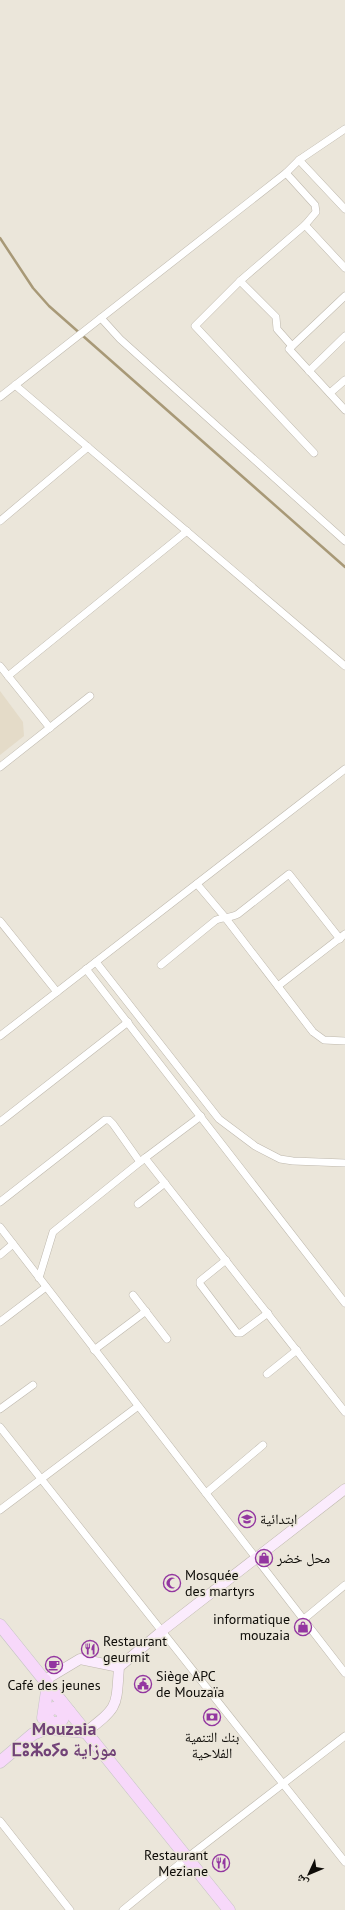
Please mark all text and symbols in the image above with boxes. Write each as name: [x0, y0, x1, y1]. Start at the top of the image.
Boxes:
school or university icon: ابتدائية: [237, 1509, 257, 1529]
place label: ابتدائية: [260, 1510, 297, 1528]
shop icon: محل خضر: [254, 1548, 274, 1568]
place label: محل خضر: [276, 1549, 330, 1567]
place label: Mosquée des martyrs: [185, 1566, 255, 1600]
mosque icon: Mosquée des martyrs: [162, 1573, 182, 1593]
place label: informatique mouzaia: [213, 1610, 290, 1644]
shop icon: informatique mouzaia: [293, 1617, 313, 1637]
place label: Restaurant geurmit: [103, 1632, 167, 1666]
restaurant icon: Restaurant geurmit: [80, 1639, 100, 1659]
cafe icon: Café des jeunes: [44, 1655, 64, 1675]
place label: Siège APC de Mouzaïa: [156, 1667, 224, 1701]
public building icon: Siège APC de Mouzaïa: [133, 1674, 153, 1694]
place label: Café des jeunes: [7, 1676, 101, 1694]
bank icon: بنك التنمية الفلاحية: [202, 1707, 222, 1727]
district label: Mouzaia ⵎⵓⵣⴰⵢⴰ موزاية: [11, 1717, 117, 1761]
place label: بنك التنمية الفلاحية: [185, 1728, 239, 1762]
place label: Restaurant Meziane: [144, 1846, 208, 1880]
restaurant icon: Restaurant Meziane: [211, 1853, 231, 1873]
north arrow: [289, 1854, 329, 1894]
text: ش: [292, 1871, 312, 1890]

